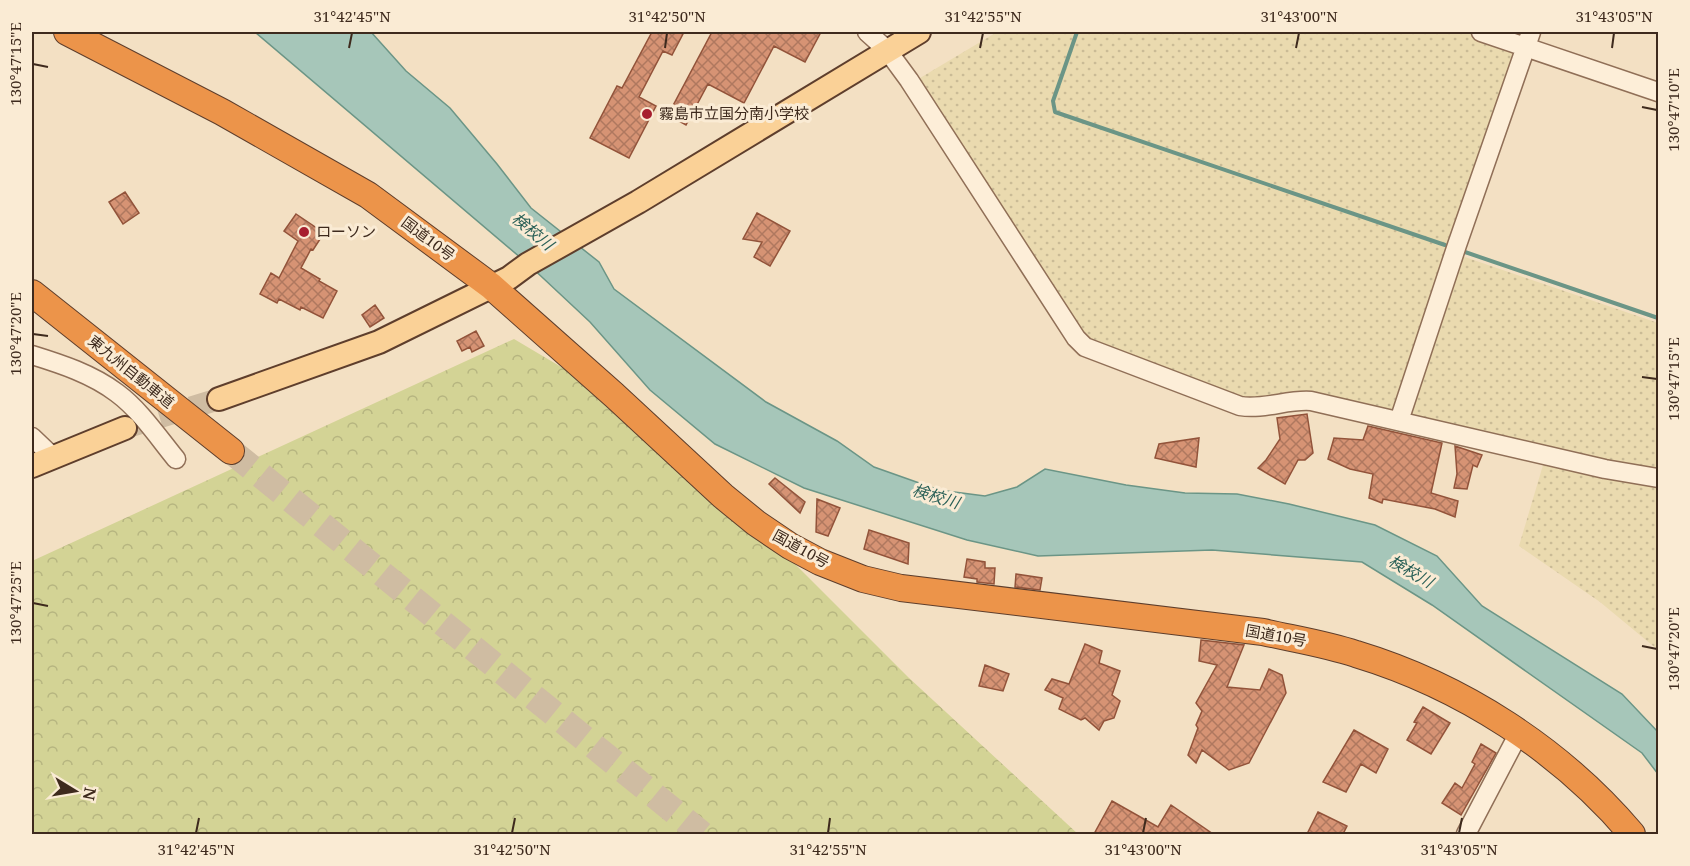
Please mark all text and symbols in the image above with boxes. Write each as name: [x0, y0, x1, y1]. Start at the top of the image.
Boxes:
text: 31°42'45"N: [313, 6, 391, 26]
text: 31°42'50"N: [628, 6, 706, 26]
text: 31°42'55"N: [944, 6, 1022, 26]
text: 31°43'00"N: [1260, 6, 1338, 26]
text: 31°43'05"N: [1575, 6, 1653, 26]
text: 130°47'15"E: [5, 22, 25, 106]
text: 130°47'10"E: [1663, 68, 1683, 152]
place label: 霧島市立国分南小学校: [659, 103, 809, 123]
marker: 霧島市立国分南小学校: [640, 107, 654, 121]
water label: 検校川: [508, 207, 560, 256]
street label: 国道10号: [398, 212, 459, 265]
place label: ローソン: [316, 221, 376, 241]
marker: ローソン: [297, 225, 311, 239]
text: 130°47'20"E: [5, 292, 25, 376]
street label: 東九州自動車道: [85, 330, 179, 412]
text: 130°47'15"E: [1663, 337, 1683, 421]
water label: 検校川: [910, 478, 964, 514]
street label: 国道10号: [770, 524, 833, 572]
water label: 検校川: [1385, 549, 1439, 594]
text: 130°47'25"E: [5, 561, 25, 645]
text: 130°47'20"E: [1663, 607, 1683, 691]
street label: 国道10号: [1244, 620, 1308, 650]
north arrow: [45, 761, 105, 821]
text: N: [78, 786, 102, 803]
text: 31°42'45"N: [157, 839, 235, 859]
text: 31°42'50"N: [473, 839, 551, 859]
text: 31°42'55"N: [789, 839, 867, 859]
text: 31°43'00"N: [1104, 839, 1182, 859]
text: 31°43'05"N: [1420, 839, 1498, 859]

